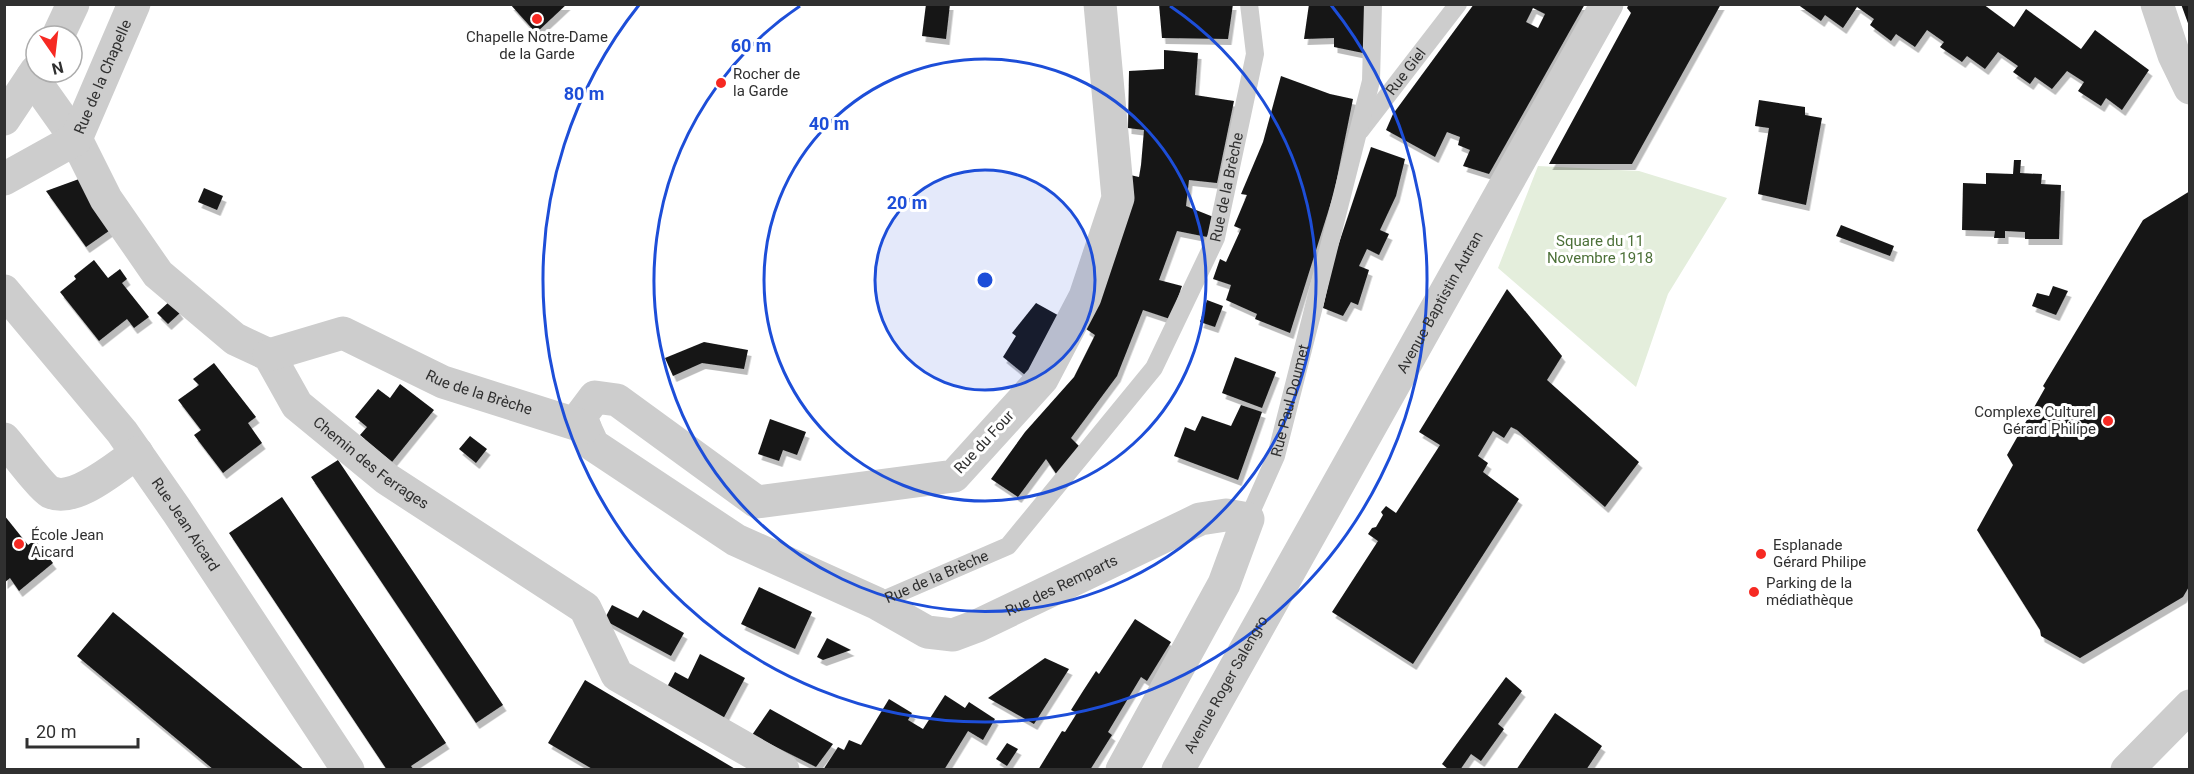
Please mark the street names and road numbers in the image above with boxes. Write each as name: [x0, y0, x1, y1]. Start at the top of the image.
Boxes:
street label: Rue de la Chapelle: [70, 17, 135, 137]
street label: Rue Giel: [1382, 44, 1430, 99]
street label: Rue de la Brèche: [1206, 131, 1247, 243]
street label: Avenue Baptistin Autran: [1393, 228, 1487, 377]
street label: Rue Paul Doumet: [1267, 343, 1313, 459]
street label: Rue de la Brèche: [423, 366, 535, 419]
street label: Rue du Four: [950, 407, 1018, 477]
street label: Chemin des Ferrages: [309, 413, 432, 513]
street label: Rue Jean Aicard: [148, 474, 223, 575]
street label: Rue de la Brèche: [882, 546, 991, 607]
street label: Rue des Remparts: [1002, 551, 1120, 620]
street label: Avenue Roger Salengro: [1180, 613, 1272, 756]

